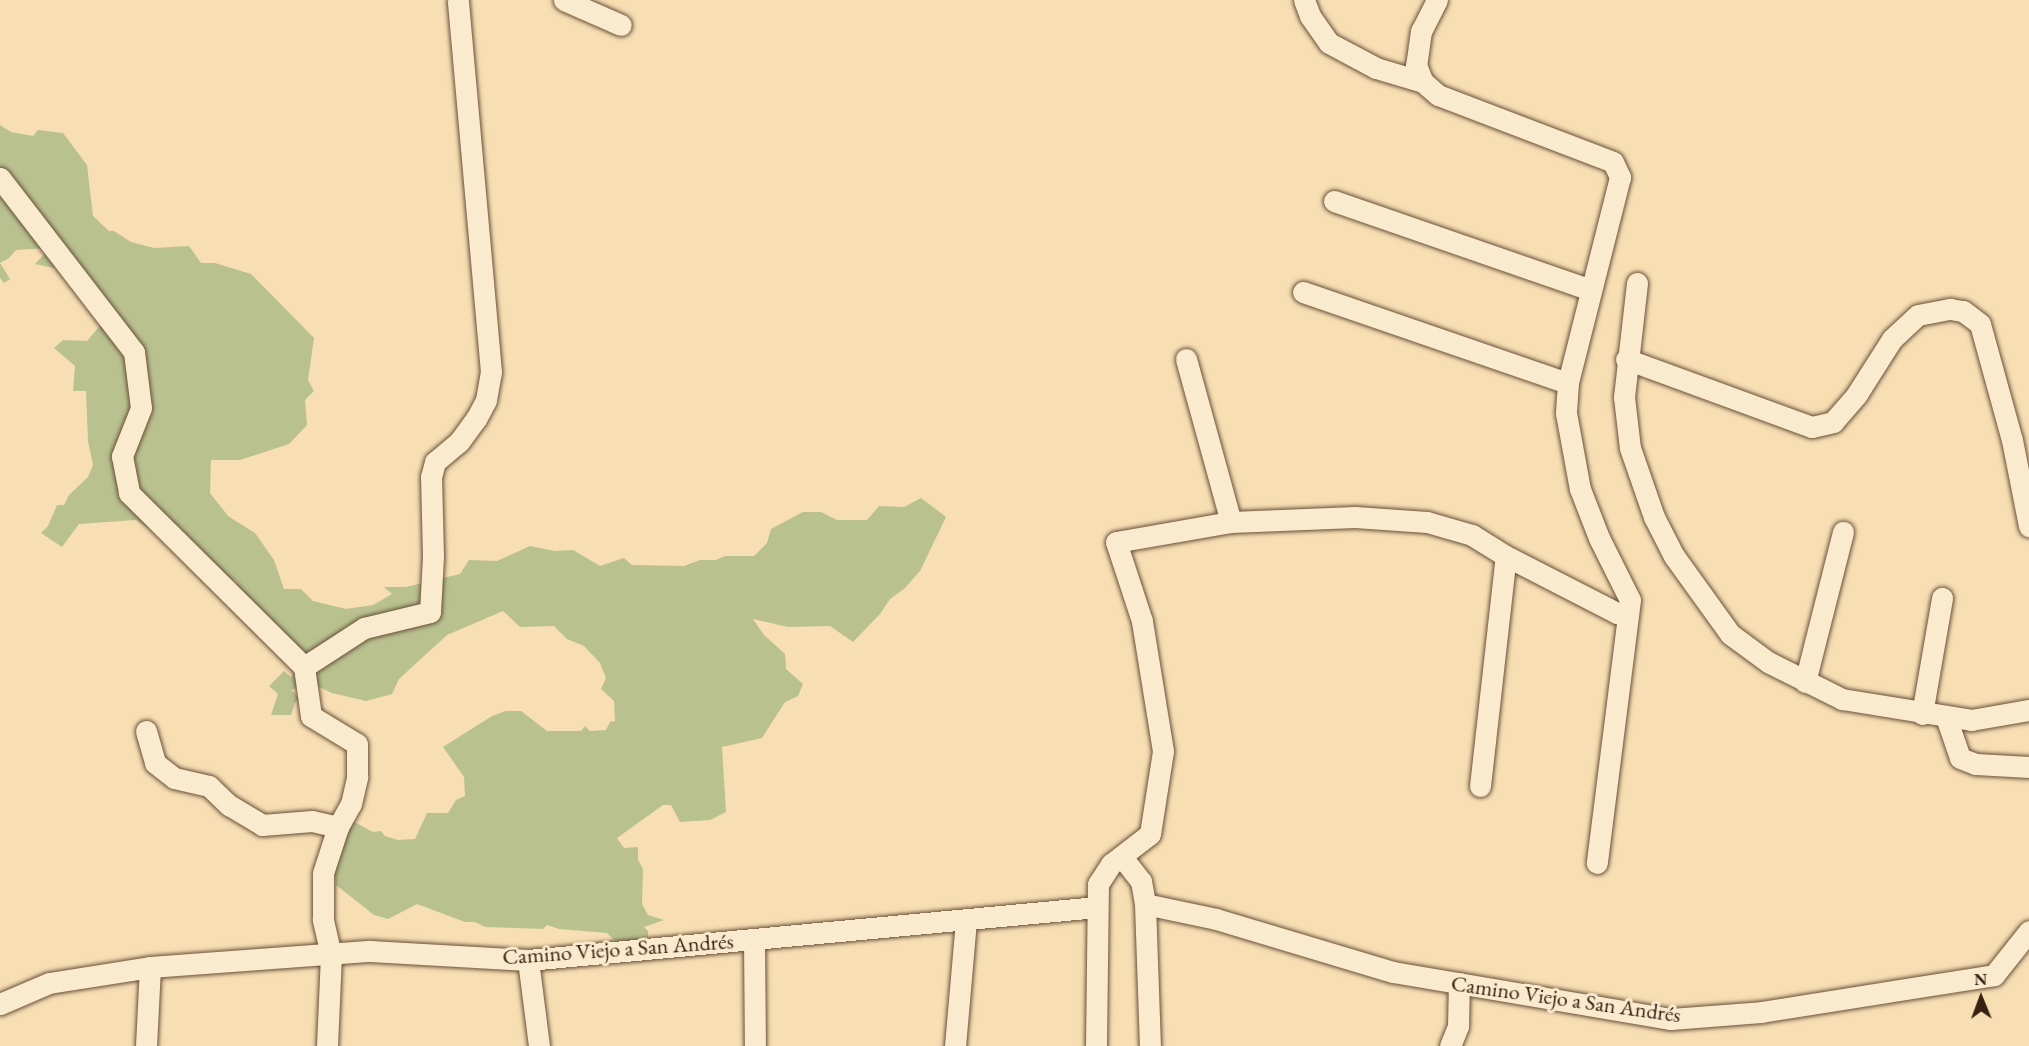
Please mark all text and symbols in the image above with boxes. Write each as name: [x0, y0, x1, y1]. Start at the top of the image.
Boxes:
street label: Camino Viejo a San Andrés: [502, 928, 734, 970]
north arrow: [1951, 968, 2011, 1028]
text: N: [1974, 969, 1987, 990]
street label: Camino Viejo a San Andrés: [1449, 970, 1683, 1028]

